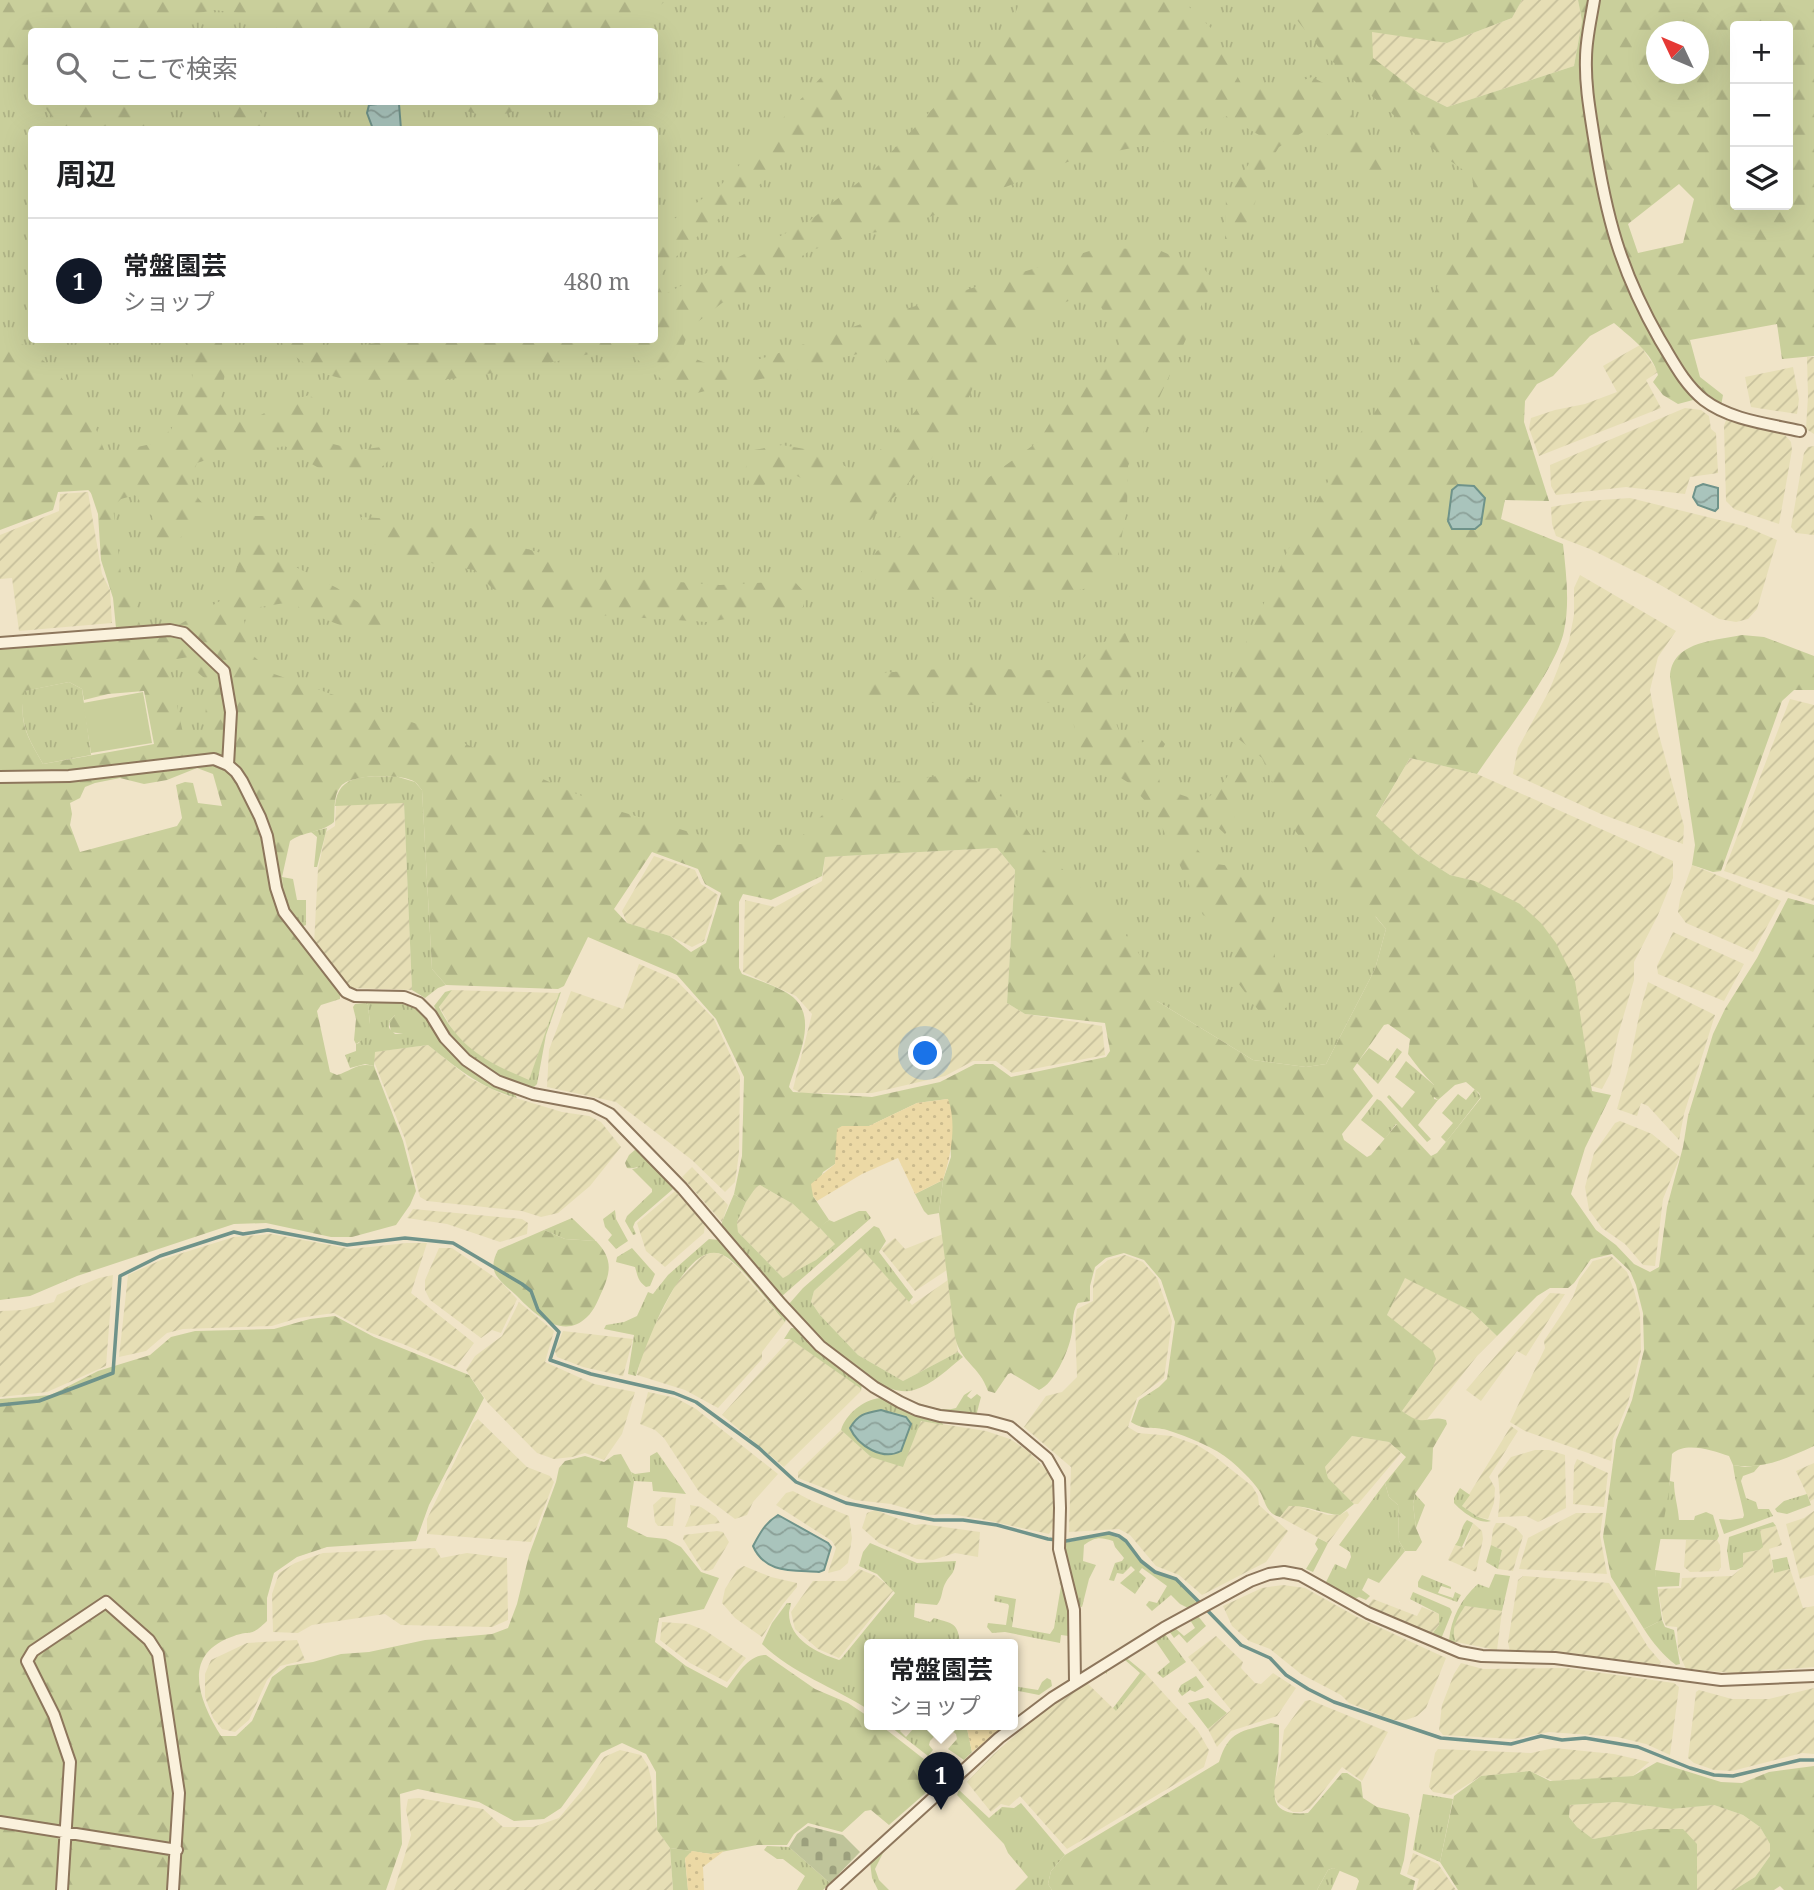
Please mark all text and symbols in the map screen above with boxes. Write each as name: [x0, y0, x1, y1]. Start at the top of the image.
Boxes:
north arrow: [1646, 21, 1709, 84]
map controls: [1730, 21, 1793, 210]
button: +: [1730, 21, 1793, 84]
search box: [28, 28, 658, 105]
icon: search: [52, 48, 90, 86]
text: ここで検索: [108, 50, 238, 86]
button: −: [1730, 84, 1793, 147]
button: layers: [1730, 147, 1793, 210]
text: 周辺: [56, 153, 116, 194]
text: 常盤園芸: [123, 247, 227, 283]
text: 1: [73, 265, 86, 297]
text: 480 m: [564, 265, 630, 297]
text: ショップ: [123, 285, 215, 317]
your location: [908, 1036, 942, 1070]
popup: [864, 1639, 1018, 1730]
text: 常盤園芸: [889, 1651, 993, 1687]
text: ショップ: [889, 1689, 981, 1721]
pin: 1: [918, 1752, 964, 1810]

